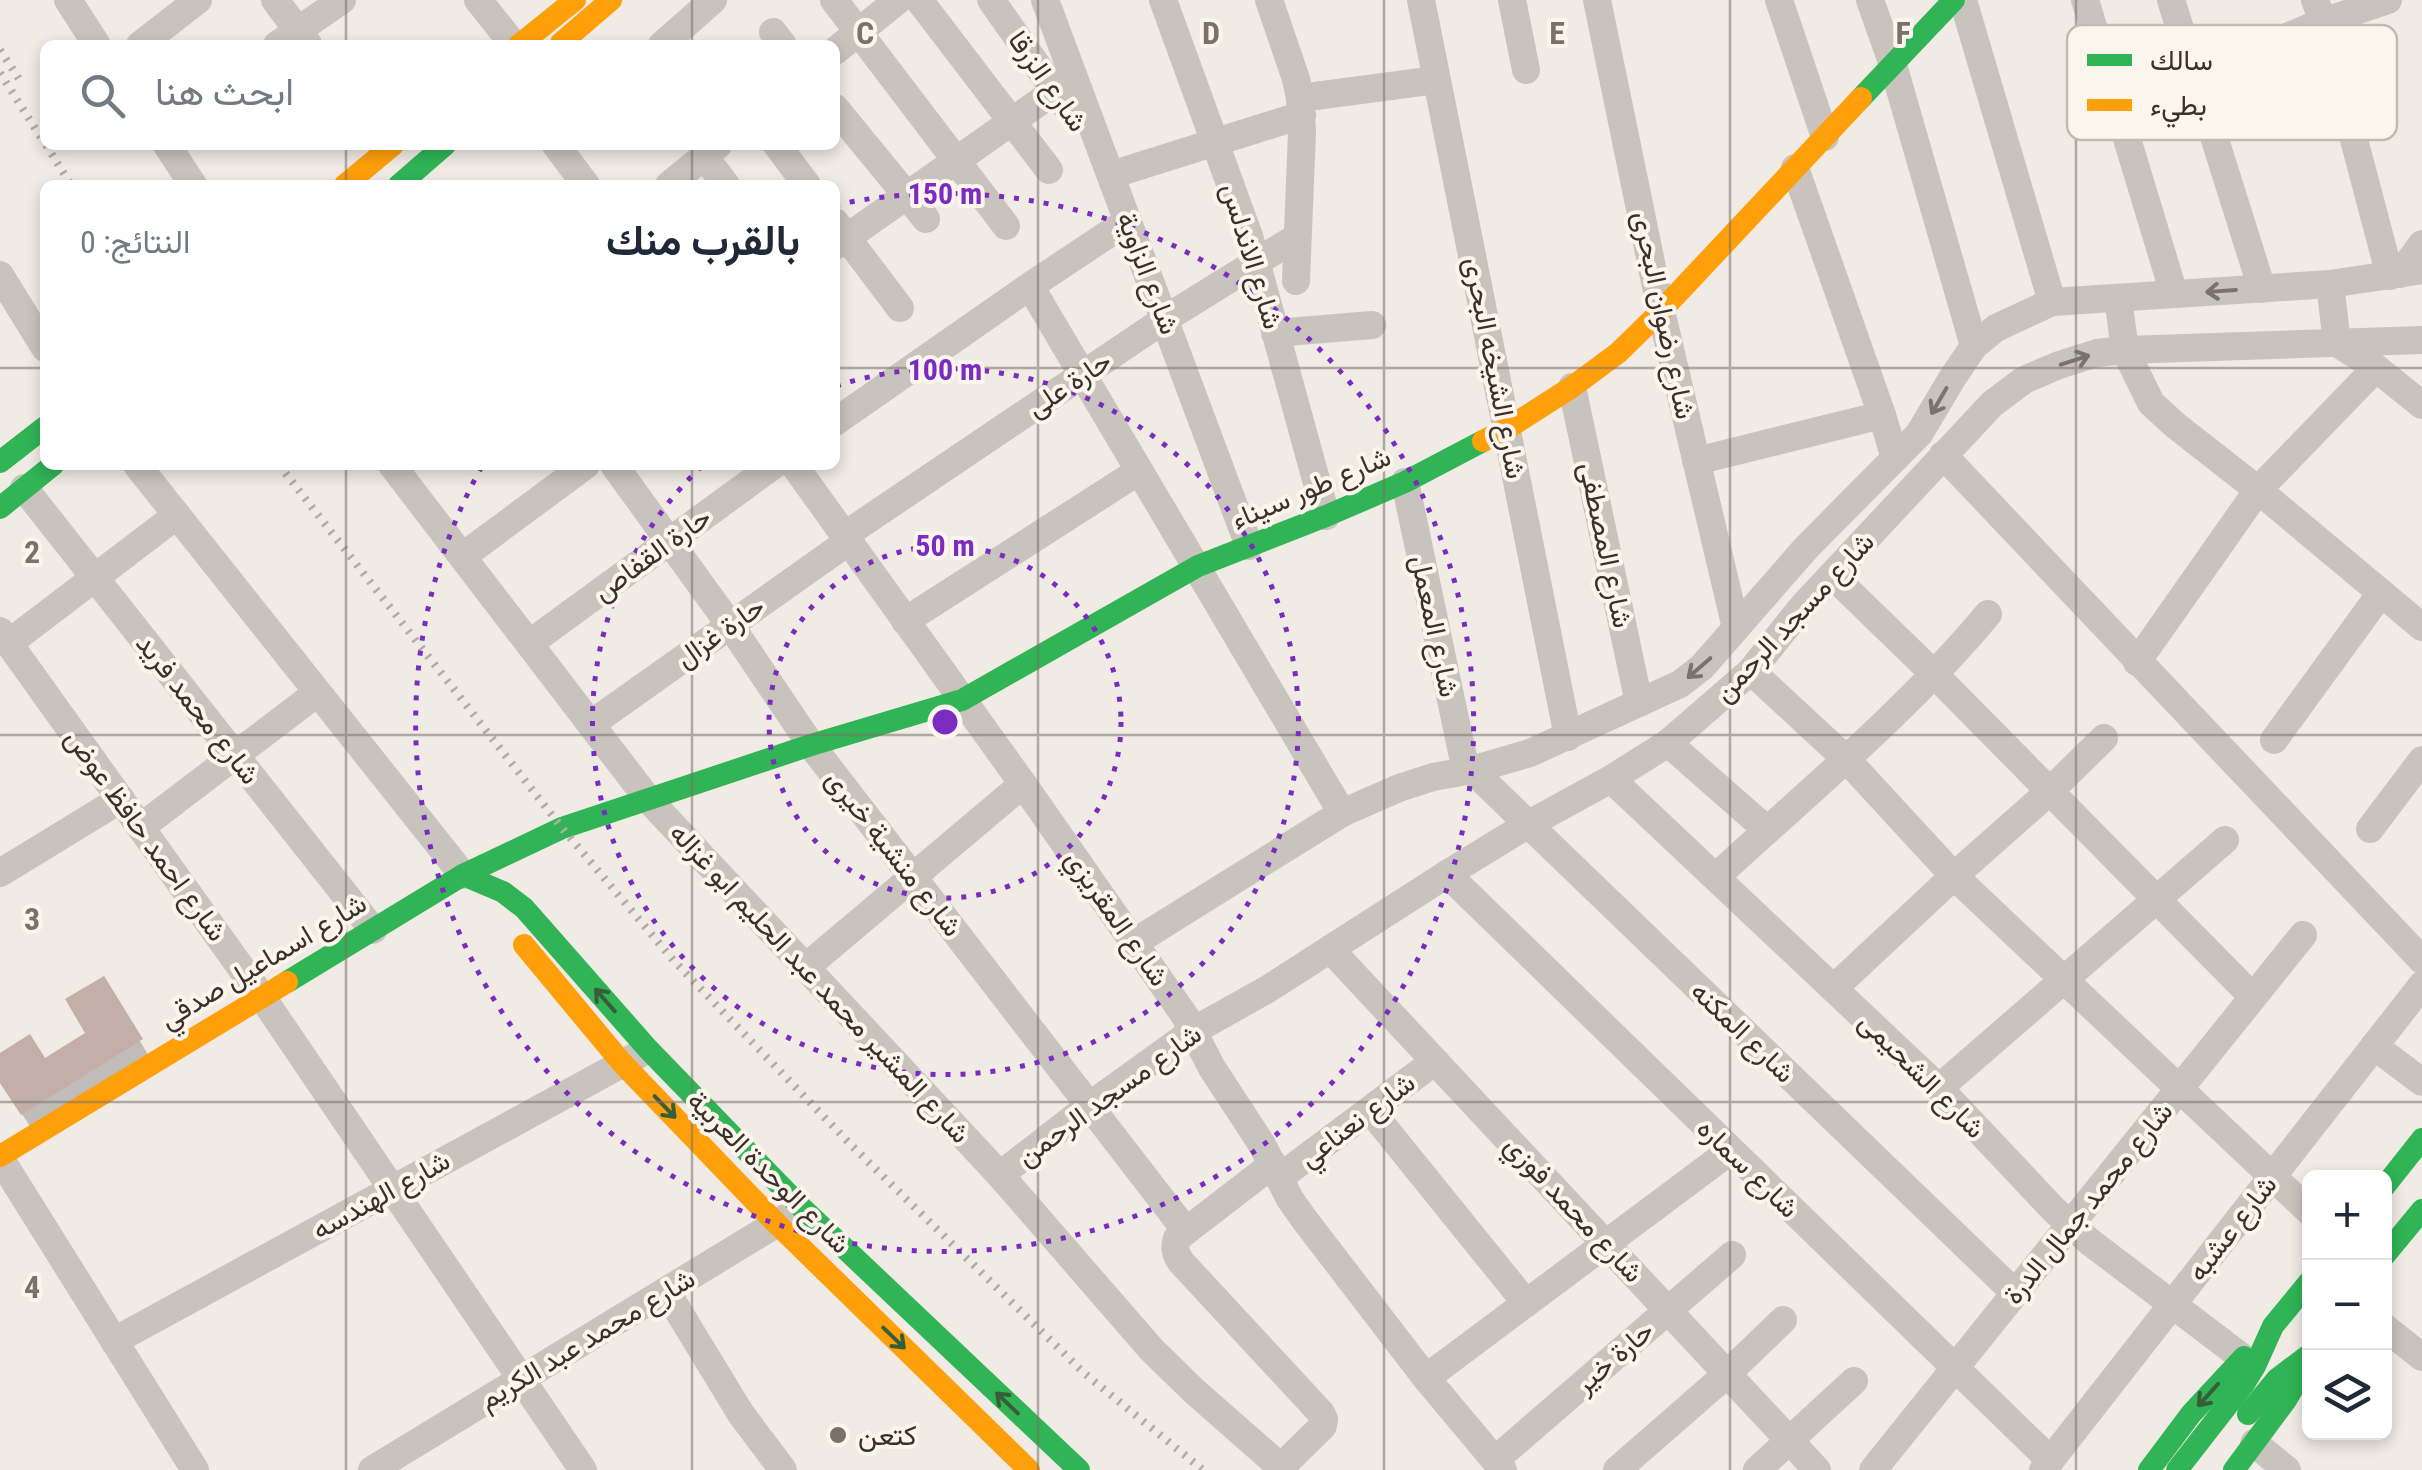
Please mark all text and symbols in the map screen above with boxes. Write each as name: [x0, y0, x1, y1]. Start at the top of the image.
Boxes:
text: C: [856, 14, 874, 52]
text: D: [1202, 14, 1220, 52]
text: E: [1549, 14, 1565, 52]
text: F: [1895, 14, 1911, 52]
street label: شارع الزرقا: [1000, 24, 1095, 139]
legend: [2067, 25, 2397, 140]
search box: [40, 40, 840, 150]
text: سالك: [2150, 44, 2213, 77]
icon: search: [75, 68, 130, 123]
text: ابحث هنا: [155, 70, 294, 114]
text: بطيء: [2150, 89, 2207, 128]
text: 150 m: [908, 176, 982, 211]
street label: شارع الاندلس: [1212, 179, 1290, 333]
street label: شارع الزاوية: [1108, 207, 1186, 340]
street label: شارع رضوان البحرى: [1624, 208, 1702, 422]
text: بالقرب منك: [606, 216, 800, 265]
text: النتائج: 0: [80, 223, 190, 261]
street label: شارع الشيخه البحرى: [1455, 254, 1533, 482]
one-way arrow: [2205, 282, 2237, 301]
street label: حارة على: [1021, 344, 1118, 425]
one-way arrow: [2058, 350, 2090, 368]
text: 100 m: [908, 352, 982, 387]
one-way arrow: [1929, 387, 1949, 415]
street label: شارع طور سيناء: [1226, 440, 1396, 538]
street label: شارع المصطفى: [1570, 459, 1640, 631]
street label: حارة القفاص: [587, 500, 718, 609]
street label: شارع مسجد الرحمن: [1707, 525, 1883, 710]
text: 50 m: [915, 528, 975, 563]
text: 2: [24, 533, 40, 571]
street label: شارع المعمل: [1402, 552, 1466, 700]
street label: حارة غزال: [669, 590, 771, 675]
street label: شارع محمد فريد: [128, 627, 267, 792]
one-way arrow: [1687, 656, 1712, 679]
centre of rings: [927, 704, 963, 740]
street label: شارع احمد حافظ عوض: [56, 723, 234, 949]
street label: شارع منشية خيرى: [817, 763, 969, 944]
street label: شارع المشير محمد عبد الحليم ابو غزاله: [661, 816, 977, 1151]
street label: شارع المقريزي: [1053, 844, 1176, 996]
street label: شارع اسماعيل صدقي: [154, 886, 375, 1041]
text: 3: [24, 900, 40, 938]
street label: شارع المكنه: [1683, 974, 1802, 1091]
one-way arrow: [594, 988, 617, 1013]
street label: شارع الشحيمى: [1851, 1005, 1992, 1146]
street label: شارع مسجد الرحمن: [1010, 1017, 1209, 1175]
street label: شارع نعناعي: [1293, 1066, 1425, 1179]
street label: شارع الوحدة العربية: [679, 1084, 857, 1262]
one-way arrow: [653, 1095, 677, 1119]
street label: شارع محمد جمال الدرة: [1996, 1095, 2181, 1312]
street label: شارع سماره: [1689, 1111, 1806, 1226]
street label: شارع محمد فوزي: [1493, 1129, 1650, 1293]
street label: شارع الهندسه: [306, 1144, 457, 1248]
street label: شارع عشبه: [2180, 1169, 2285, 1289]
map controls: [2302, 1170, 2392, 1440]
button: +: [2302, 1170, 2392, 1260]
button: −: [2302, 1260, 2392, 1350]
street label: شارع محمد عبد الكريم: [473, 1262, 702, 1418]
text: 4: [24, 1268, 40, 1306]
street label: حارة خير: [1567, 1314, 1661, 1402]
one-way arrow: [881, 1326, 905, 1350]
button: layers: [2302, 1350, 2392, 1440]
one-way arrow: [2197, 1382, 2220, 1408]
one-way arrow: [996, 1391, 1020, 1415]
place label: كتعن: [858, 1419, 917, 1452]
marker: كتعن: [827, 1424, 849, 1446]

